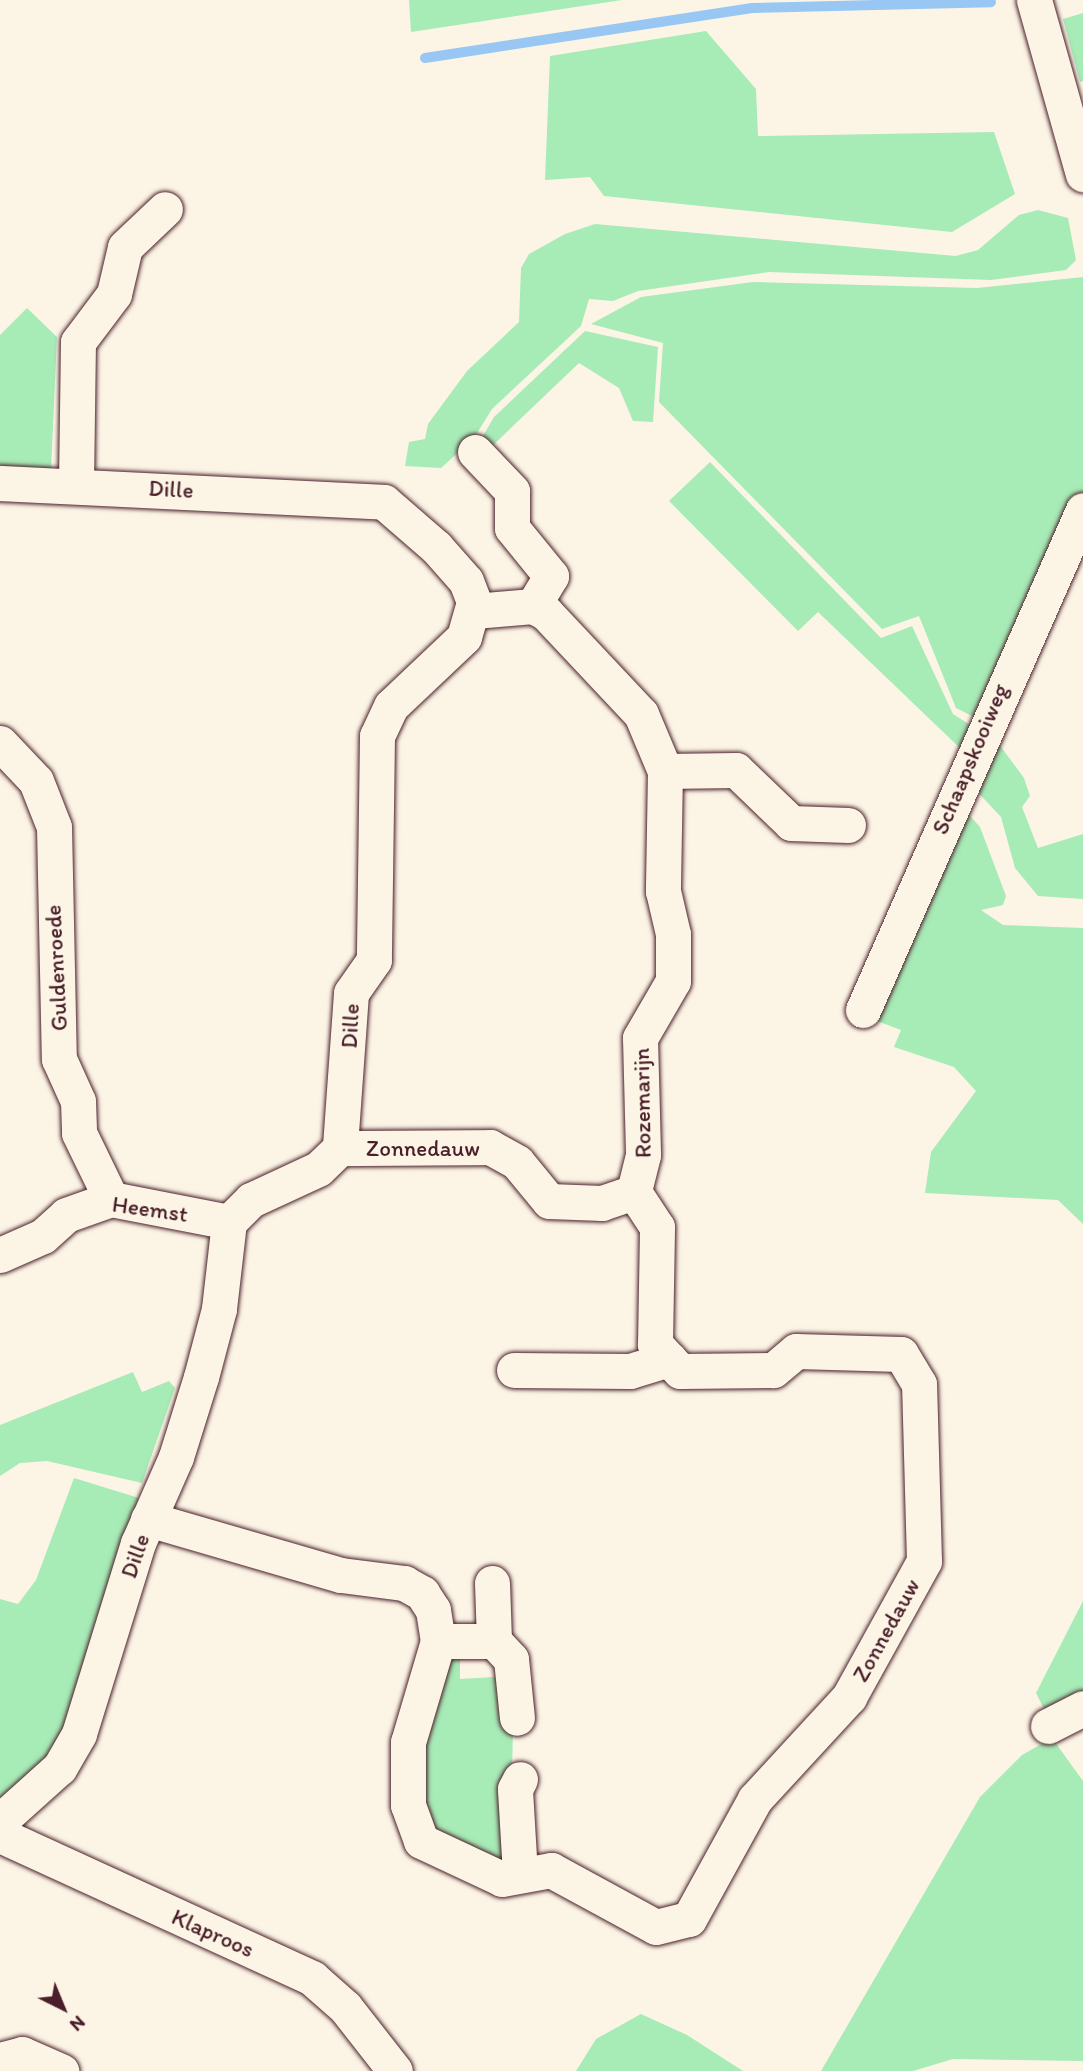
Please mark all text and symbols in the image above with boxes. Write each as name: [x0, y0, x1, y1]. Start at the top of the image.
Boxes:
street label: Dille: [148, 474, 194, 504]
street label: Schaapskooiweg: [926, 680, 1014, 838]
street label: Guldenroede: [39, 904, 73, 1032]
street label: Dille: [335, 1003, 365, 1049]
street label: Rozemarijn: [627, 1048, 657, 1158]
street label: Zonnedauw: [366, 1134, 480, 1162]
street label: Heemst: [110, 1190, 190, 1228]
street label: Dille: [115, 1530, 155, 1582]
street label: Zonnedauw: [846, 1574, 926, 1686]
street label: Klaproos: [168, 1903, 258, 1963]
north arrow: [28, 1973, 98, 2043]
text: N: [65, 2011, 90, 2037]

